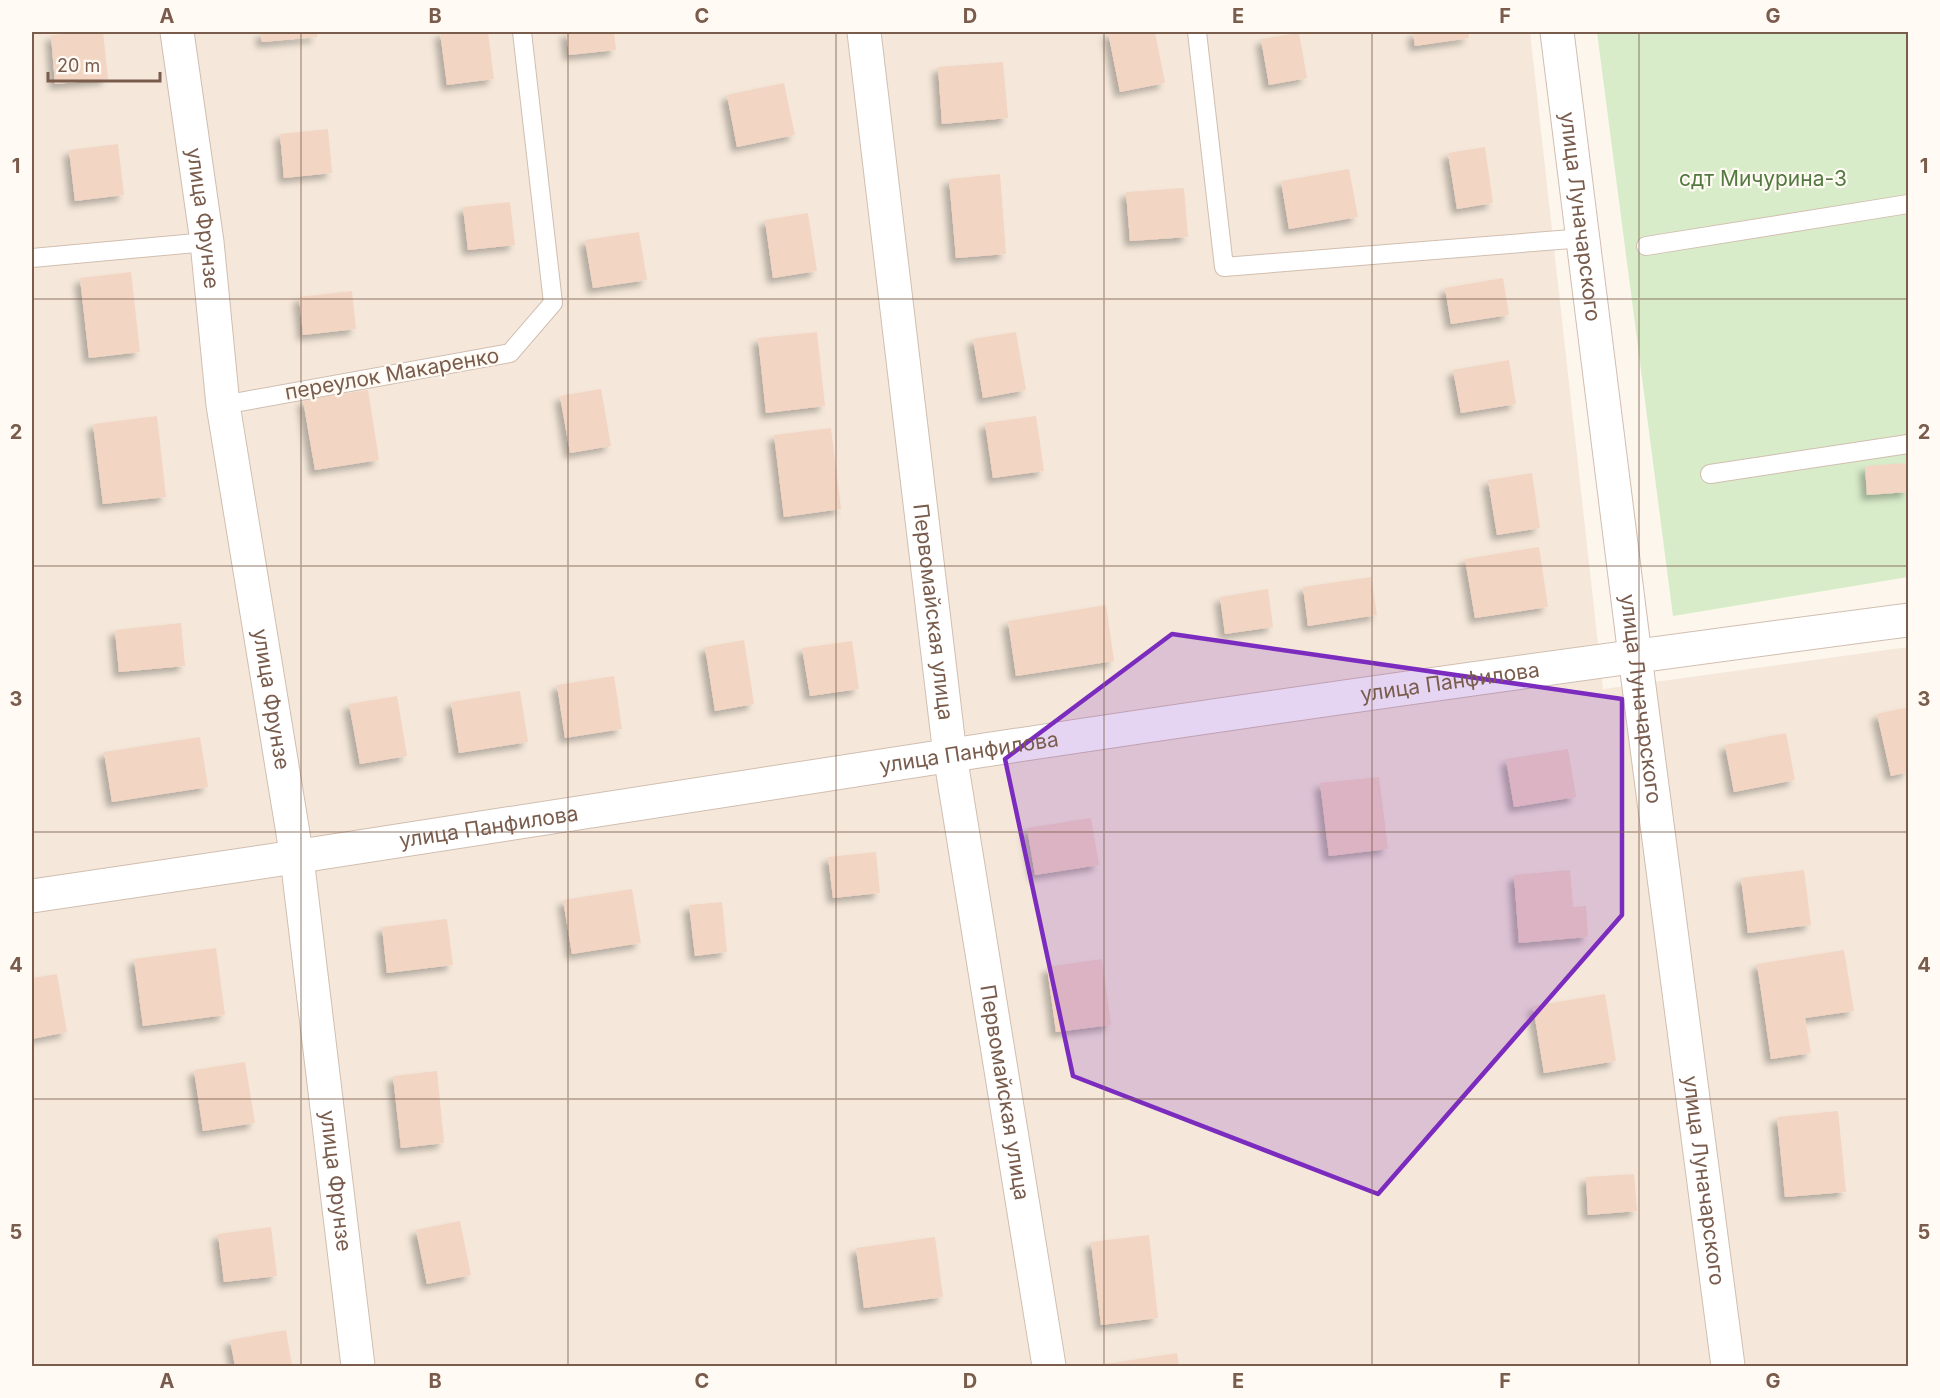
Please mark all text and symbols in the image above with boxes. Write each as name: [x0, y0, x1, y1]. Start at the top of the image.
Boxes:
text: A: [160, 4, 175, 28]
text: B: [428, 4, 442, 28]
text: C: [695, 4, 709, 28]
text: D: [963, 4, 977, 28]
text: E: [1232, 4, 1244, 28]
text: F: [1499, 4, 1511, 28]
text: G: [1765, 4, 1781, 28]
scale bar: [48, 45, 160, 83]
text: 20 m: [57, 55, 100, 76]
street label: улица Луначарского: [1555, 110, 1606, 323]
street label: улица Фрунзе: [182, 146, 225, 290]
text: 1: [12, 154, 20, 178]
text: 1: [1920, 154, 1928, 178]
park label: сдт Мичурина-3: [1679, 166, 1847, 191]
street label: переулок Макаренко: [283, 342, 501, 405]
text: 2: [10, 420, 22, 444]
text: 2: [1918, 420, 1930, 444]
street label: Первомайская улица: [908, 502, 959, 722]
street label: улица Луначарского: [1615, 592, 1667, 805]
street label: улица Фрунзе: [248, 627, 295, 771]
street label: улица Панфилова: [1359, 657, 1541, 707]
text: 3: [10, 687, 22, 711]
text: 3: [1918, 687, 1930, 711]
street label: улица Панфилова: [878, 726, 1060, 778]
street label: улица Панфилова: [398, 800, 580, 853]
text: 4: [9, 953, 23, 977]
text: 4: [1917, 953, 1931, 977]
street label: Первомайская улица: [975, 983, 1035, 1202]
street label: улица Луначарского: [1678, 1074, 1730, 1287]
street label: улица Фрунзе: [315, 1109, 357, 1253]
text: 5: [10, 1220, 22, 1244]
text: 5: [1918, 1220, 1930, 1244]
text: A: [160, 1369, 175, 1393]
text: B: [428, 1369, 442, 1393]
text: C: [695, 1369, 709, 1393]
text: D: [963, 1369, 977, 1393]
text: E: [1232, 1369, 1244, 1393]
text: F: [1499, 1369, 1511, 1393]
text: G: [1765, 1369, 1781, 1393]

